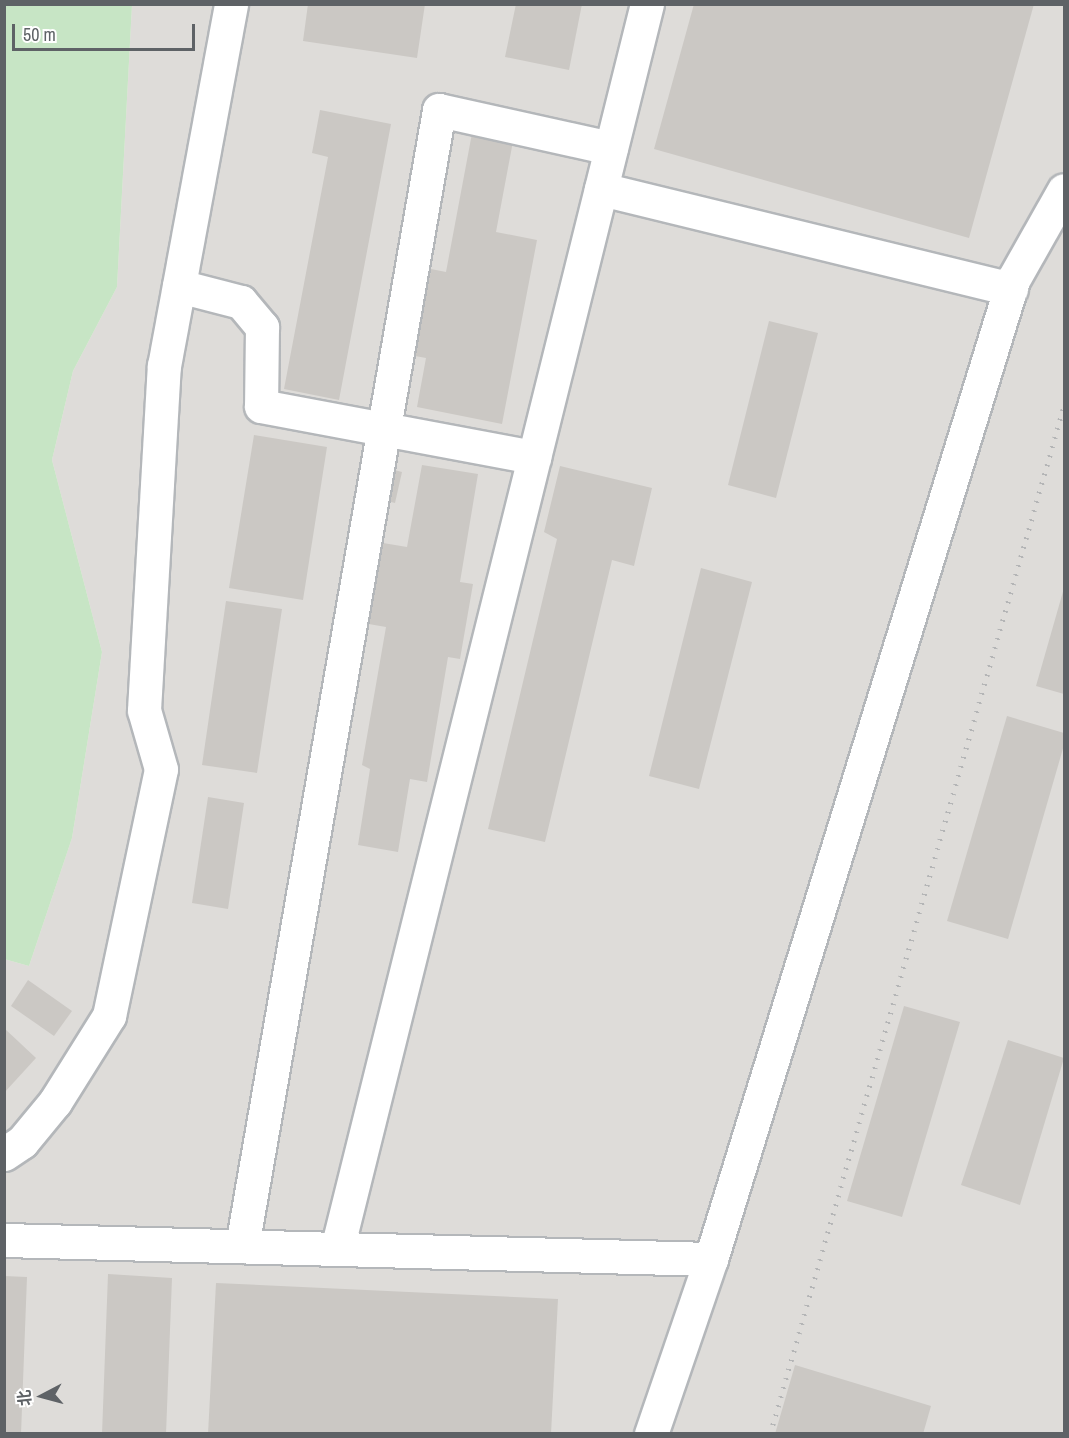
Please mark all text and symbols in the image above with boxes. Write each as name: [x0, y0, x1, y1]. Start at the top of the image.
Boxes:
scale bar: [15, 12, 198, 50]
text: 50 m: [23, 22, 56, 47]
north arrow: [12, 1366, 72, 1426]
text: 北: [12, 1389, 36, 1407]

